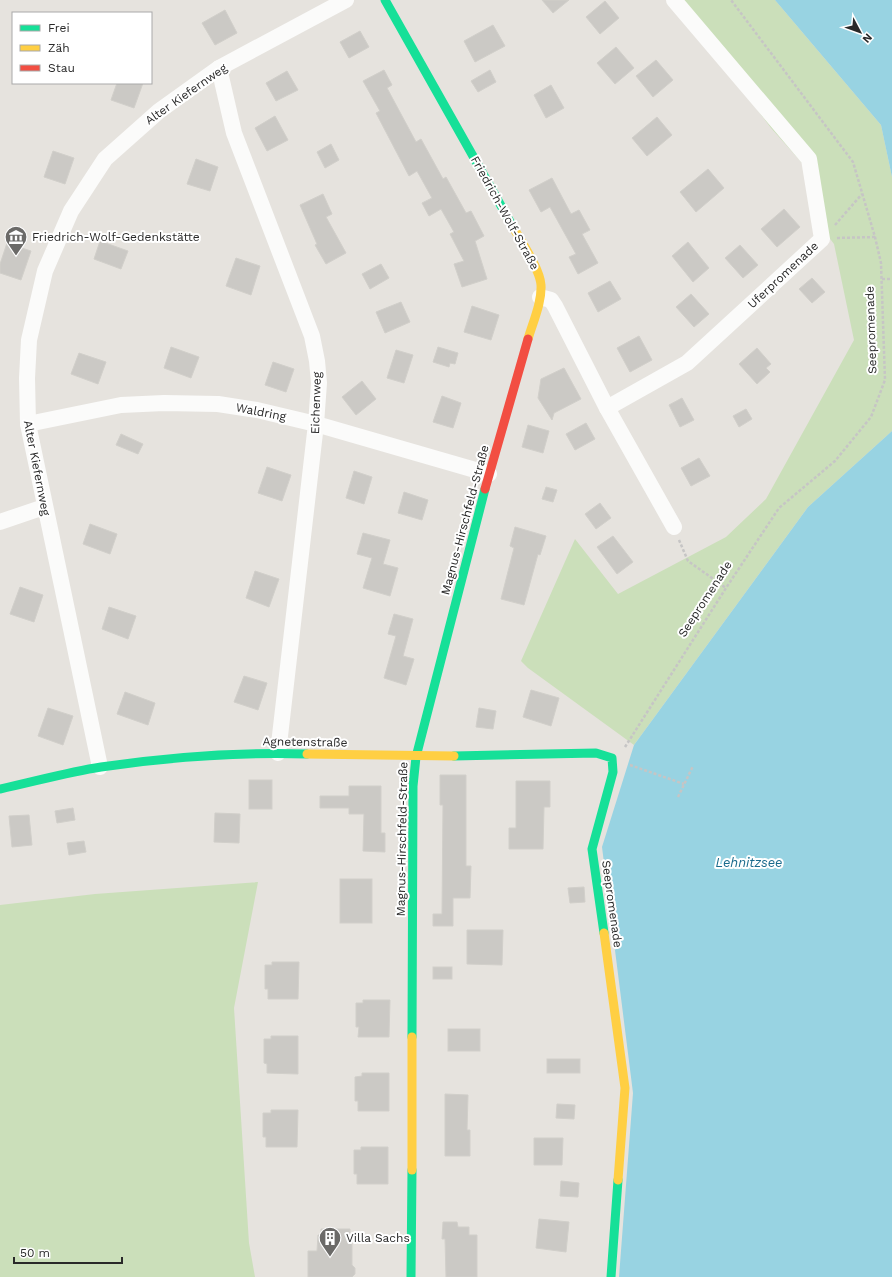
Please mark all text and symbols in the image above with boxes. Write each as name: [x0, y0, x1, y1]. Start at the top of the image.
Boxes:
legend: [12, 12, 152, 84]
north arrow: [840, 12, 880, 52]
text: Frei: [48, 21, 70, 35]
text: N: [860, 31, 875, 46]
text: Zäh: [48, 41, 70, 55]
street label: Alter Kiefernweg: [142, 60, 230, 127]
text: Stau: [48, 61, 75, 75]
street label: Friedrich-Wolf-Straße: [468, 154, 542, 272]
museum icon: Friedrich-Wolf-Gedenkstätte: [3, 224, 29, 257]
place label: Friedrich-Wolf-Gedenkstätte: [32, 230, 200, 244]
street label: Uferpromenade: [745, 239, 821, 311]
street label: Seepromenade: [862, 286, 880, 374]
street label: Eichenweg: [308, 371, 324, 434]
street label: Waldring: [235, 400, 288, 424]
street label: Alter Kiefernweg: [21, 419, 53, 517]
street label: Magnus-Hirschfeld-Straße: [438, 443, 492, 597]
street label: Seepromenade: [675, 558, 735, 640]
street label: Agnetenstraße: [262, 734, 348, 750]
street label: Magnus-Hirschfeld-Straße: [394, 761, 410, 916]
water label: Lehnitzsee: [716, 855, 782, 870]
street label: Seepromenade: [599, 859, 625, 949]
building icon: Villa Sachs: [317, 1225, 343, 1258]
place label: Villa Sachs: [346, 1231, 410, 1245]
scale bar: [14, 1239, 122, 1265]
text: 50 m: [20, 1246, 50, 1260]

